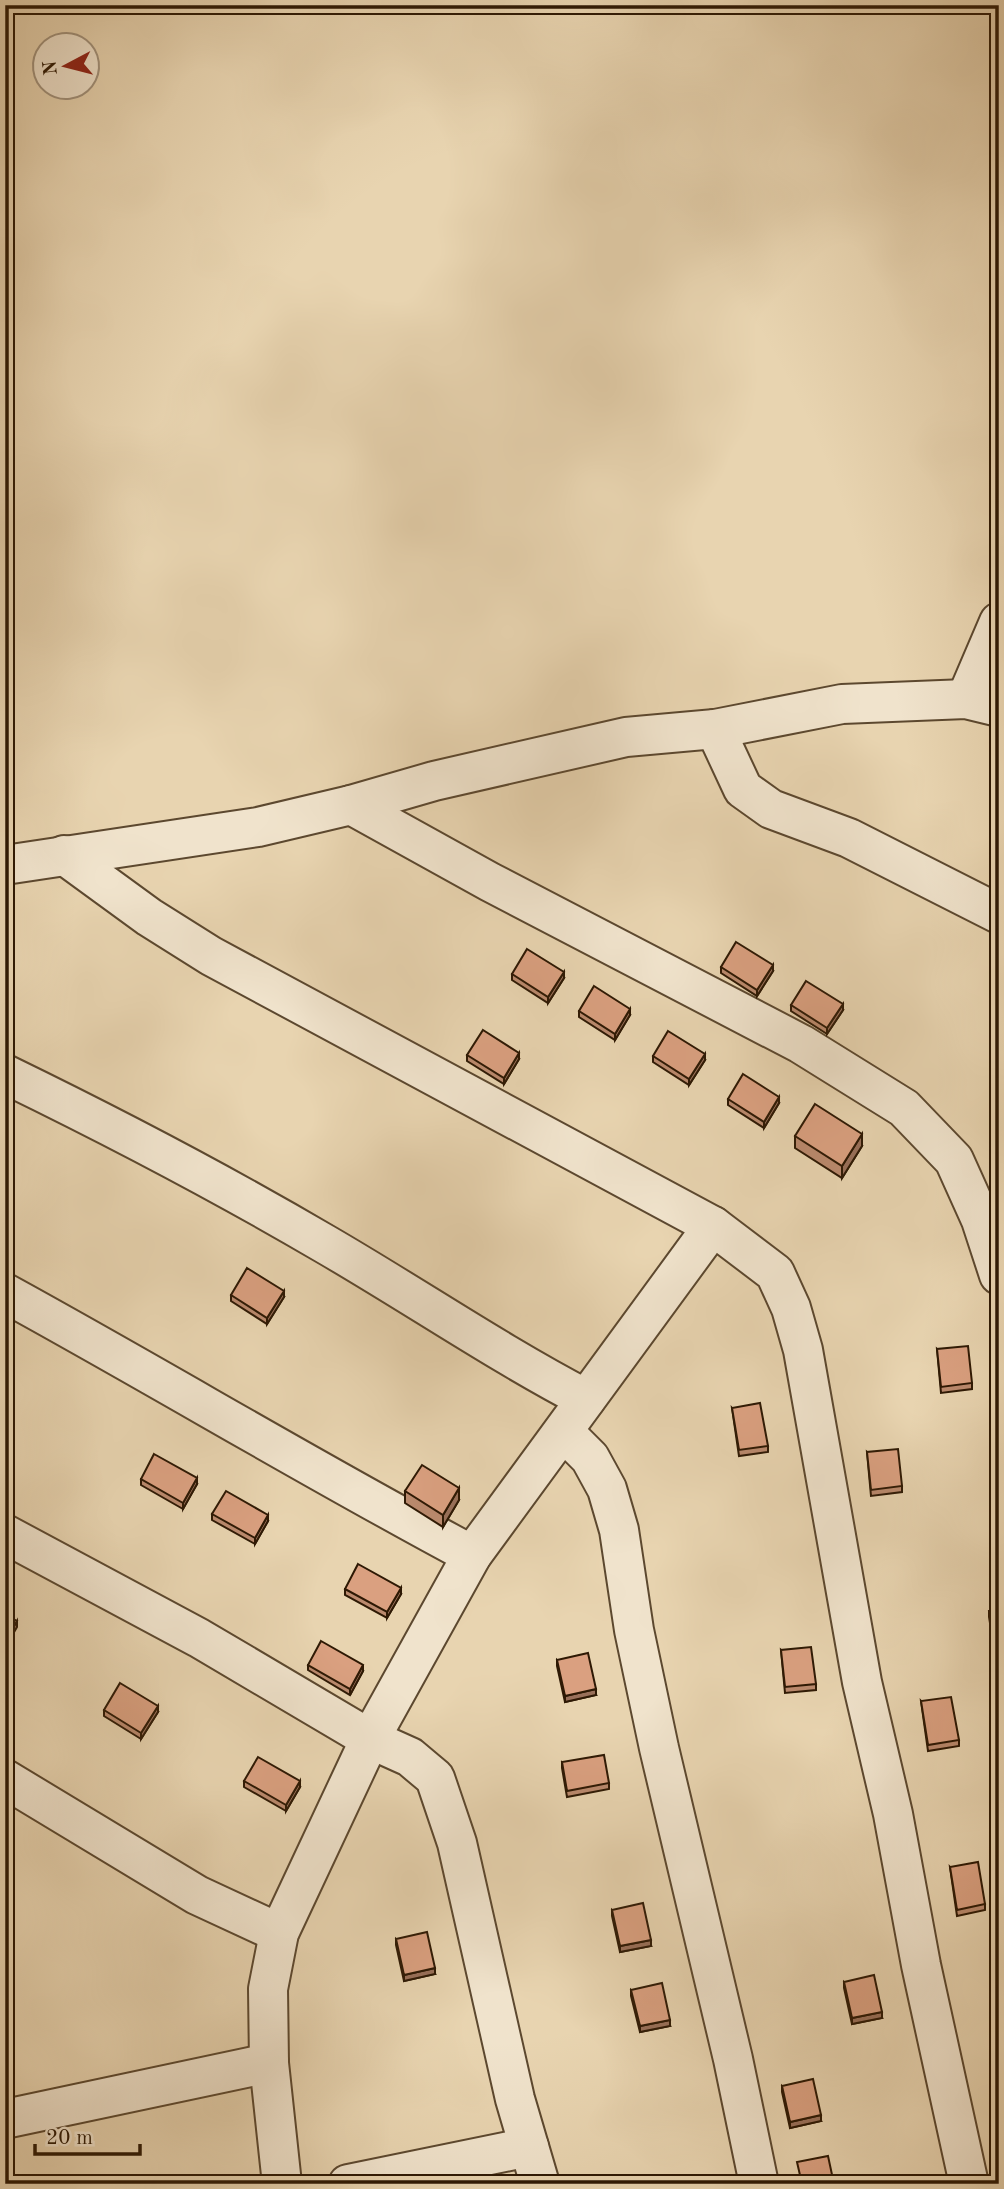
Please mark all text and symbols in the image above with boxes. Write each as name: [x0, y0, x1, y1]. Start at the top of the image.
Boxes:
north arrow: [32, 32, 102, 102]
text: N: [41, 59, 62, 76]
scale bar: [35, 2112, 140, 2156]
text: 20 m: [46, 2128, 93, 2149]

